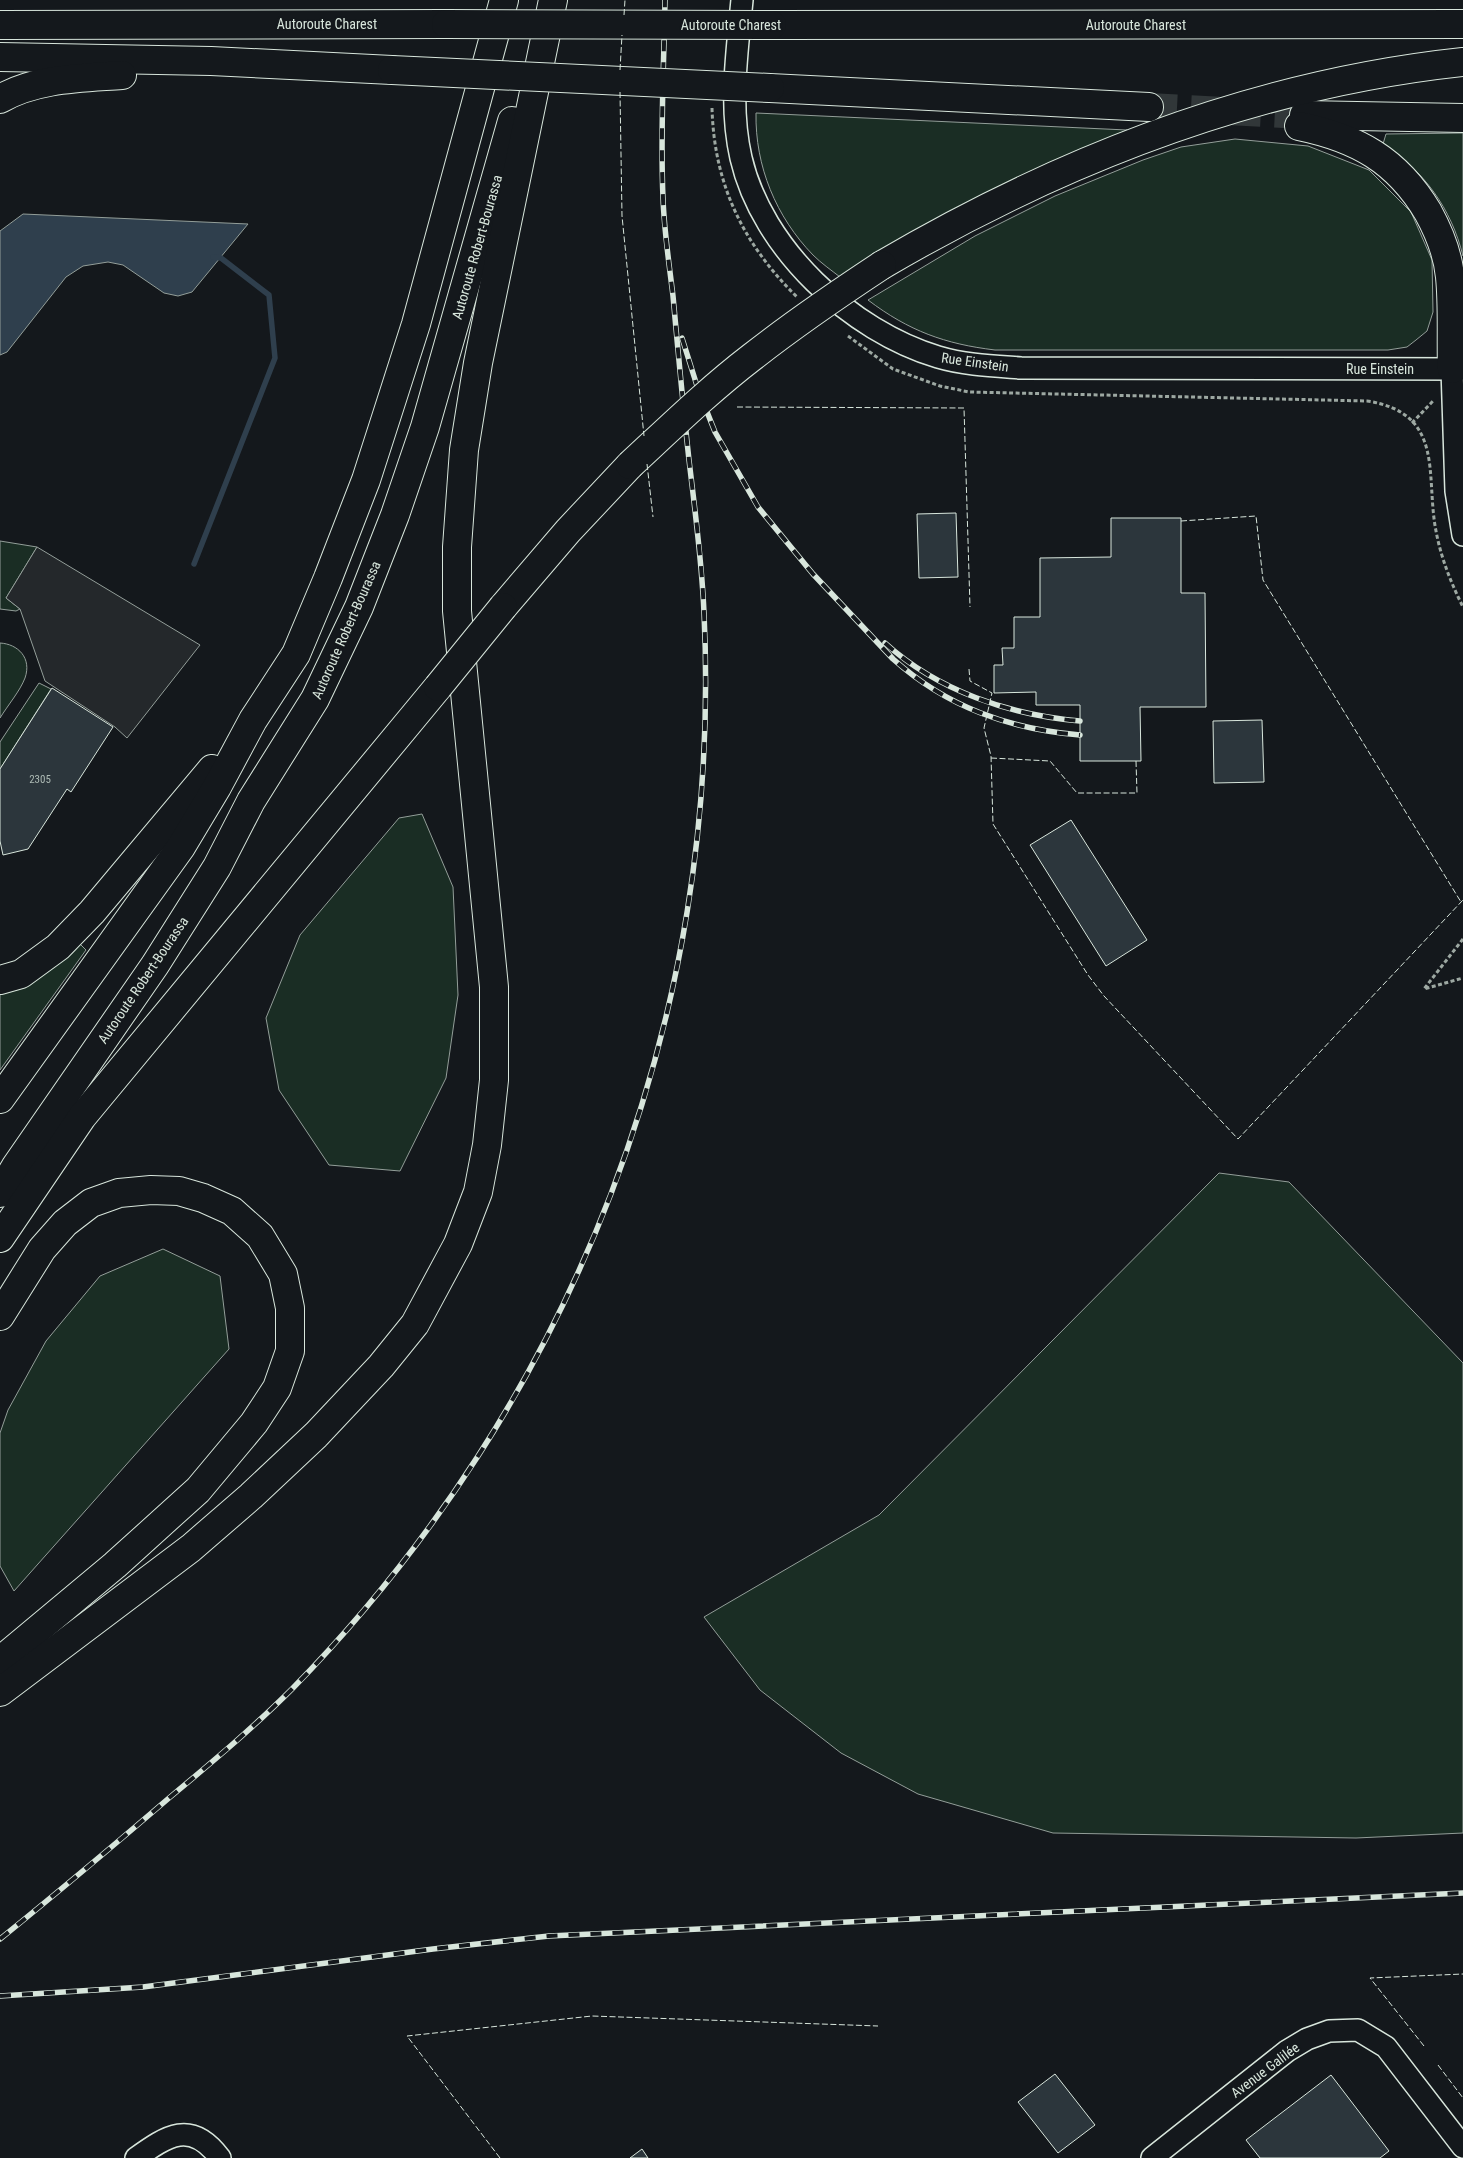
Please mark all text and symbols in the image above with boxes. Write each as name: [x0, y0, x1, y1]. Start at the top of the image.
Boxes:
street label: Autoroute Charest: [277, 16, 377, 32]
street label: Autoroute Charest: [681, 17, 781, 33]
street label: Autoroute Charest: [1086, 17, 1186, 33]
street label: Autoroute Robert-Bourassa: [449, 173, 505, 321]
street label: Rue Einstein: [940, 349, 1010, 375]
street label: Rue Einstein: [1346, 361, 1414, 377]
street label: Autoroute Robert-Bourassa: [308, 559, 384, 701]
house number: 2305: [29, 773, 51, 786]
street label: Autoroute Robert-Bourassa: [95, 914, 191, 1046]
street label: Avenue Galilée: [1228, 2039, 1303, 2101]

